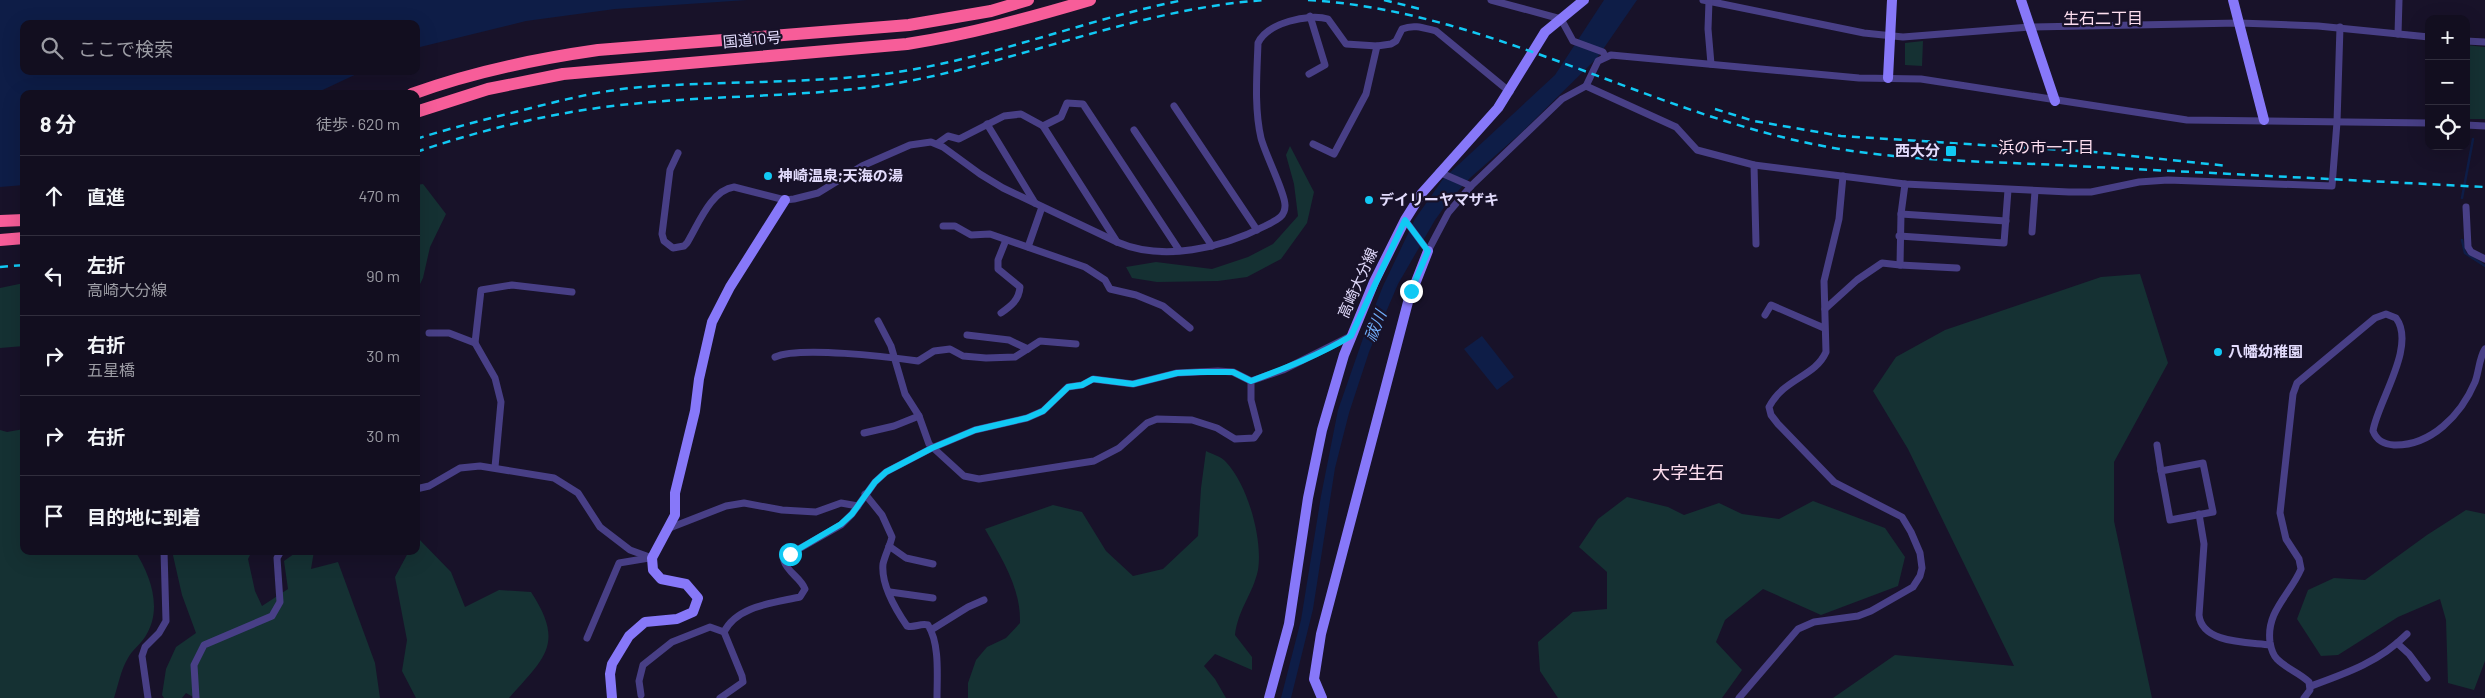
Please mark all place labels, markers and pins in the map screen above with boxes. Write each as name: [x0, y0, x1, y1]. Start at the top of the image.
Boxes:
place label: 西大分: [1895, 141, 1940, 159]
marker: 西大分: [1944, 144, 1958, 158]
place label: 神崎温泉;天海の湯: [777, 166, 903, 184]
marker: 神崎温泉;天海の湯: [762, 170, 774, 182]
place label: デイリーヤマザキ: [1379, 190, 1499, 208]
marker: デイリーヤマザキ: [1363, 194, 1375, 206]
place label: 八幡幼稚園: [2228, 342, 2303, 360]
marker: 八幡幼稚園: [2212, 346, 2224, 358]

